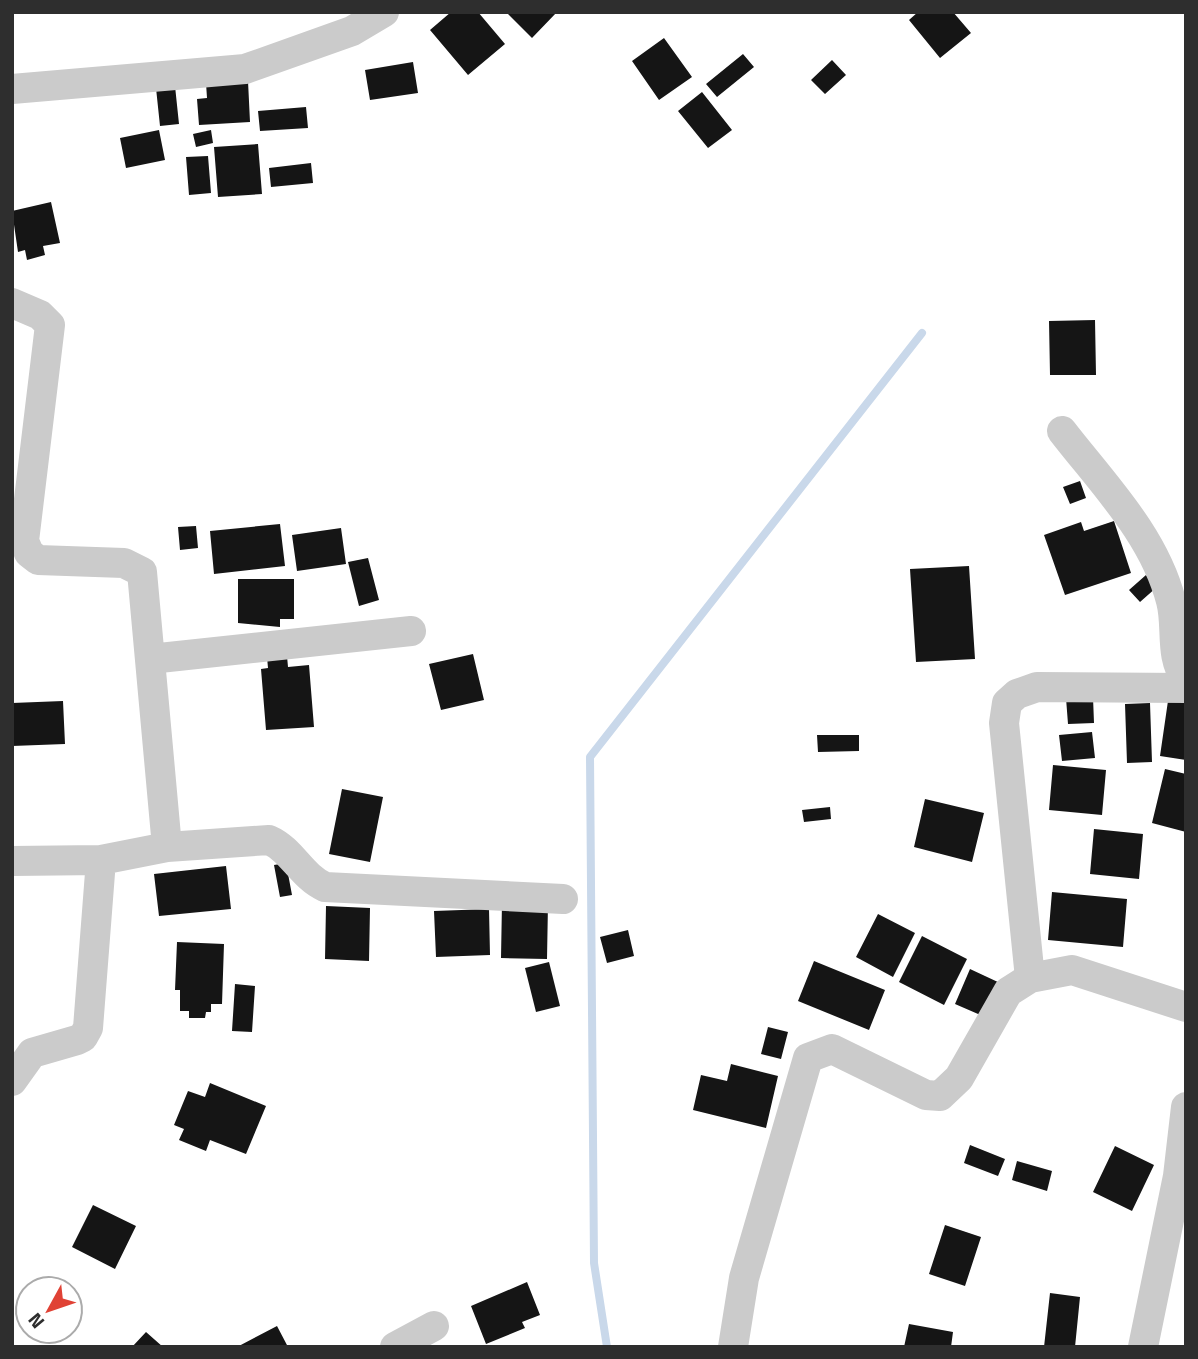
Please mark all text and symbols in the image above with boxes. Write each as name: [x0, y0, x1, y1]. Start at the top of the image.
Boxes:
north arrow: [14, 1275, 84, 1345]
text: N: [20, 1307, 51, 1336]

